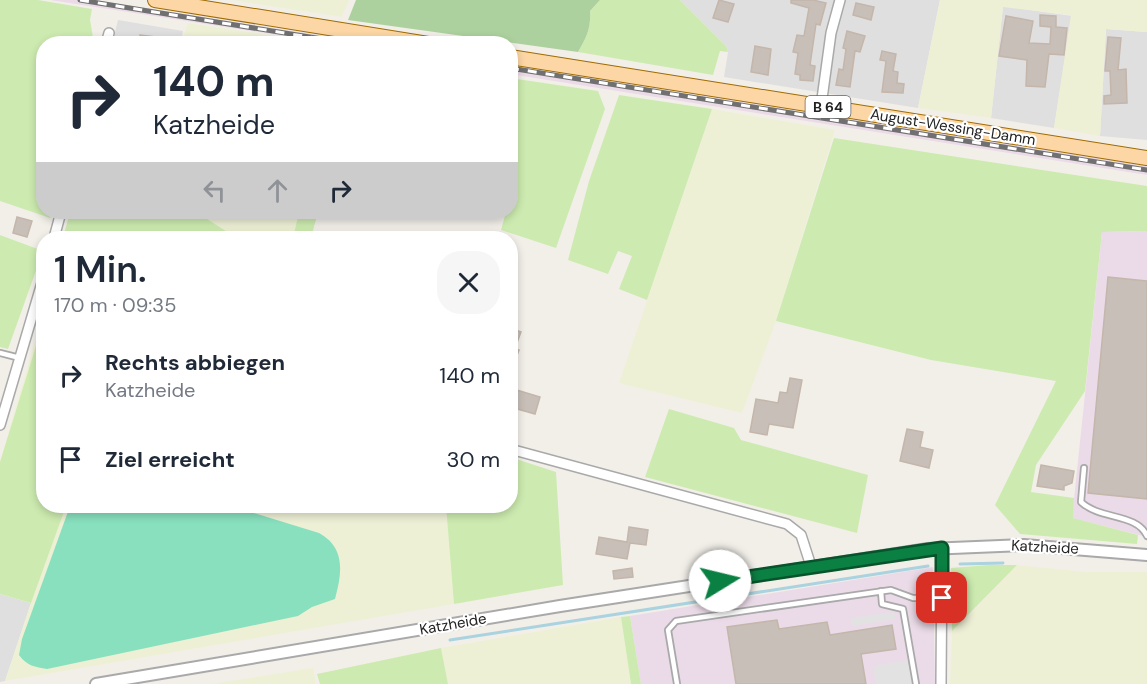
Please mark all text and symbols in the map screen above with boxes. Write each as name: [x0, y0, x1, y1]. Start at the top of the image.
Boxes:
text: 140 m: [153, 54, 275, 109]
icon: right: [54, 60, 132, 138]
road number: B 64: [806, 96, 850, 118]
street label: August-Wessing-Damm: [869, 104, 1037, 150]
text: Katzheide: [153, 107, 275, 142]
icon: left: [198, 174, 231, 207]
icon: ahead: [261, 174, 294, 207]
icon: right: [324, 174, 357, 207]
text: 1 Min.: [54, 246, 146, 293]
button: close: [437, 251, 500, 314]
text: 170 m · 09:35: [54, 292, 176, 318]
text: Rechts abbiegen: [105, 348, 285, 377]
icon: right: [54, 359, 87, 392]
text: 140 m: [439, 361, 500, 390]
text: Katzheide: [105, 377, 195, 403]
icon: arrive: [54, 443, 87, 476]
text: Ziel erreicht: [105, 445, 235, 474]
text: 30 m: [446, 445, 500, 474]
street label: Katzheide: [1011, 535, 1079, 559]
position arrow: [688, 549, 752, 613]
pin: [916, 572, 967, 623]
icon: arrive: [925, 581, 958, 614]
street label: Katzheide: [418, 608, 488, 640]

